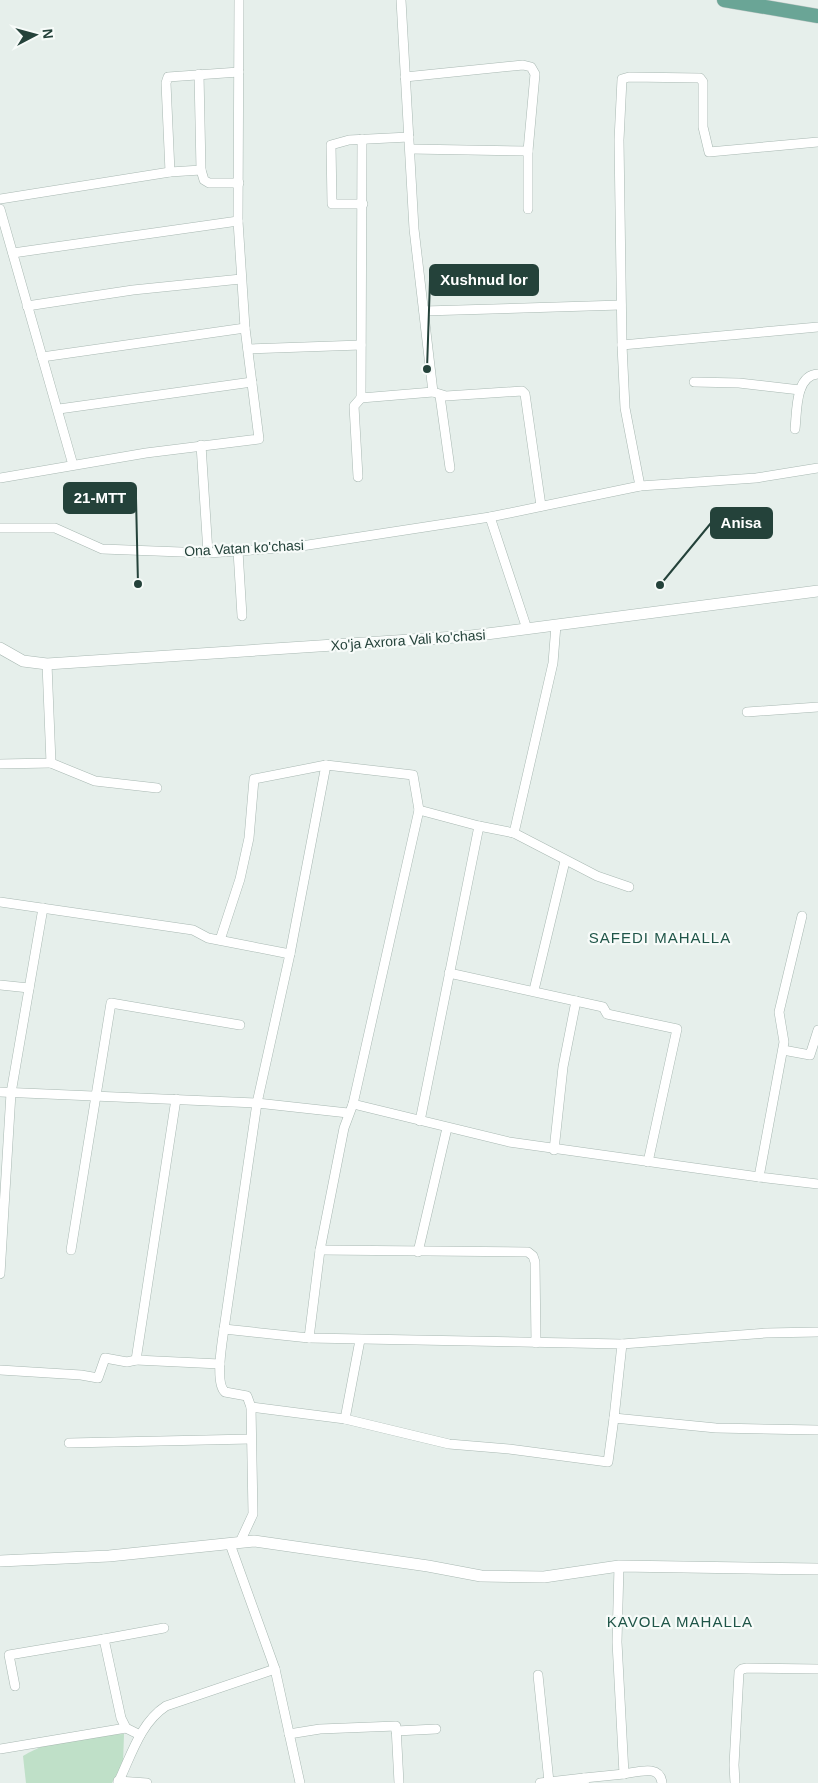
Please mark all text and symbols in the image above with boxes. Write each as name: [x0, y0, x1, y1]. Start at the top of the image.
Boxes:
north arrow: [10, 10, 60, 60]
text: N: [39, 28, 56, 40]
callout: Xushnud lor: [430, 265, 538, 295]
text: Xushnud lor: [440, 271, 528, 288]
callout: 21-MTT: [64, 483, 136, 513]
text: 21-MTT: [74, 489, 126, 506]
callout: Anisa: [711, 508, 772, 538]
text: Anisa: [721, 514, 762, 531]
street label: Ona Vatan ko'chasi: [184, 537, 304, 559]
street label: Xo'ja Axrora Vali ko'chasi: [330, 627, 486, 653]
district label: SAFEDI MAHALLA: [589, 929, 731, 946]
district label: KAVOLA MAHALLA: [607, 1613, 753, 1630]

